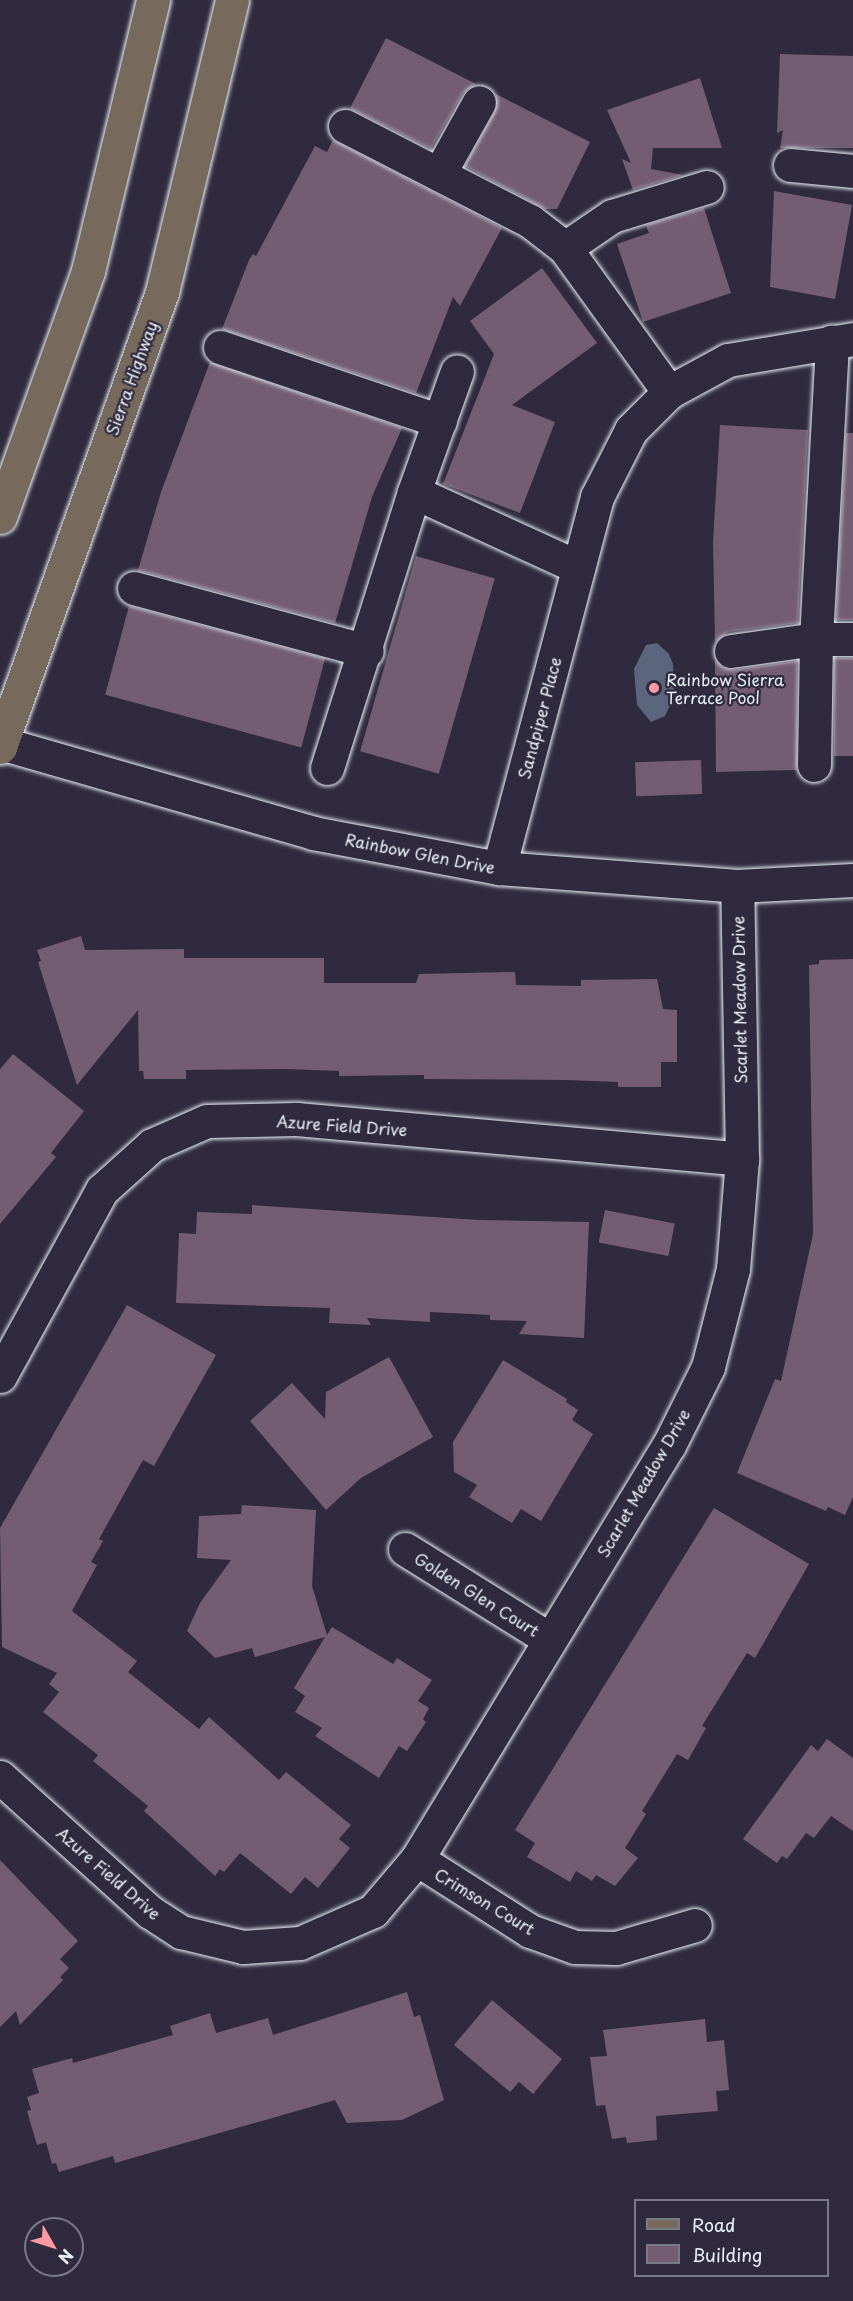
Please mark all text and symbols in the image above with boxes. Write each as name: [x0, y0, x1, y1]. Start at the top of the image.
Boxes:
street label: Sierra Highway: [102, 318, 160, 438]
street label: Sandpiper Place: [514, 655, 564, 781]
place label: Rainbow Sierra Terrace Pool: [666, 669, 784, 707]
marker: Rainbow Sierra Terrace Pool: [647, 681, 661, 695]
street label: Rainbow Glen Drive: [343, 829, 497, 877]
street label: Scarlet Meadow Drive: [728, 914, 750, 1086]
street label: Azure Field Drive: [276, 1111, 408, 1139]
street label: Scarlet Meadow Drive: [592, 1404, 694, 1562]
street label: Golden Glen Court: [411, 1548, 543, 1640]
street label: Azure Field Drive: [53, 1823, 165, 1923]
street label: Crimson Court: [432, 1864, 538, 1938]
legend: [634, 2199, 829, 2277]
text: Road: [692, 2211, 736, 2238]
north arrow: [24, 2217, 84, 2277]
text: Building: [692, 2241, 762, 2268]
text: N: [53, 2245, 80, 2270]

